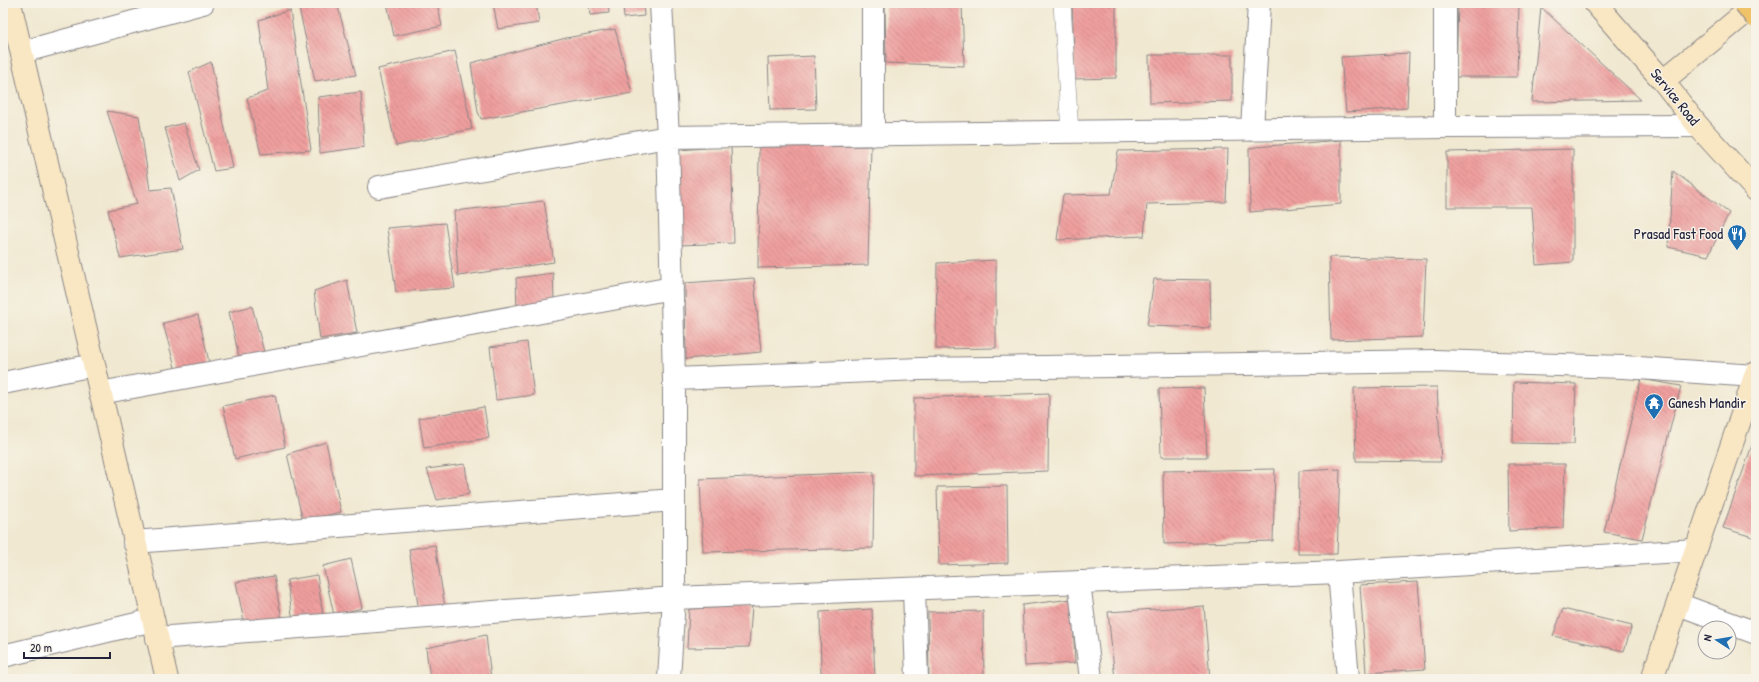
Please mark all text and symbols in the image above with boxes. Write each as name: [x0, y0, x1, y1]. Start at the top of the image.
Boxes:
street label: Service Road: [1646, 64, 1705, 130]
place label: Prasad Fast Food: [1634, 223, 1723, 244]
restaurant icon: Prasad Fast Food: [1726, 223, 1748, 251]
temple icon: Ganesh Mandir: [1643, 392, 1665, 420]
place label: Ganesh Mandir: [1668, 392, 1746, 413]
north arrow: [1697, 620, 1737, 660]
text: N: [1700, 633, 1715, 642]
scale bar: [24, 634, 110, 660]
text: 20 m: [30, 639, 52, 656]

